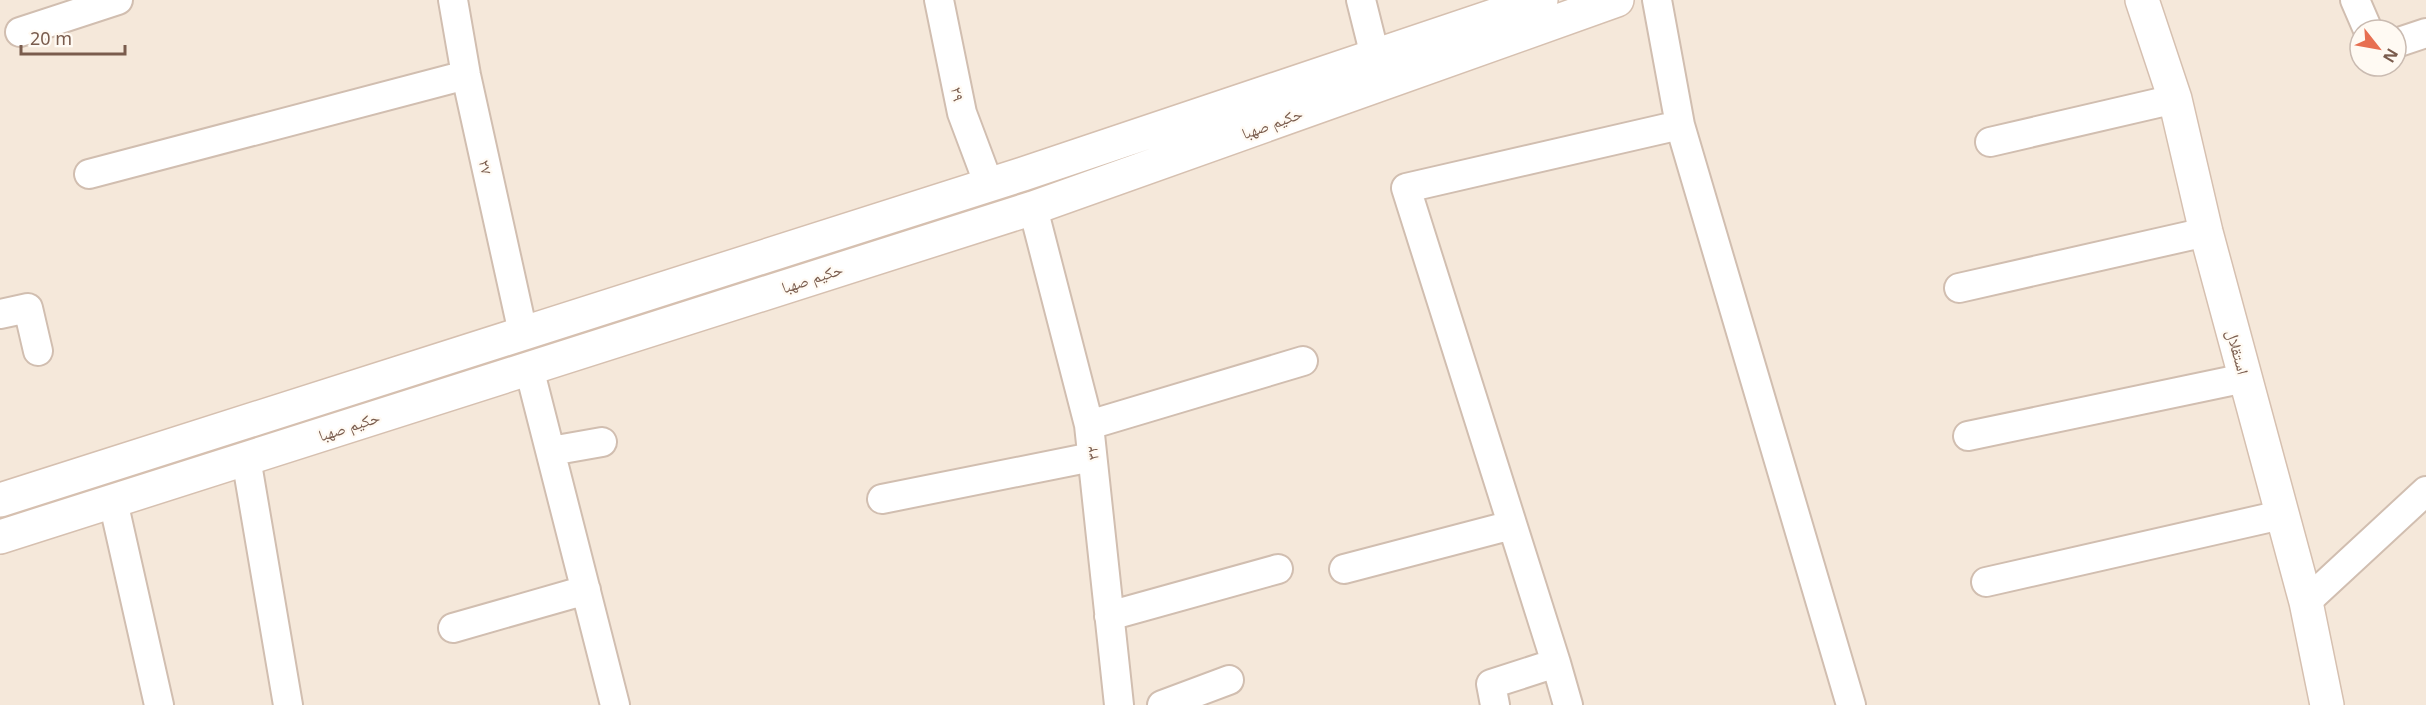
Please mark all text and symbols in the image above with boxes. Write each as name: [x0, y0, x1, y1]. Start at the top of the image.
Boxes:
scale bar: [21, 18, 124, 56]
north arrow: [2348, 18, 2408, 78]
text: 20 m: [30, 26, 72, 50]
text: N: [2378, 44, 2404, 67]
street label: ۲۹: [946, 85, 970, 103]
street label: حکیم صهبا: [1239, 102, 1305, 144]
street label: ۲۷: [474, 158, 498, 176]
street label: حکیم صهبا: [779, 258, 845, 298]
street label: استقلال: [2221, 327, 2255, 377]
street label: حکیم صهبا: [316, 406, 382, 446]
street label: ۳۲: [1080, 445, 1104, 461]

